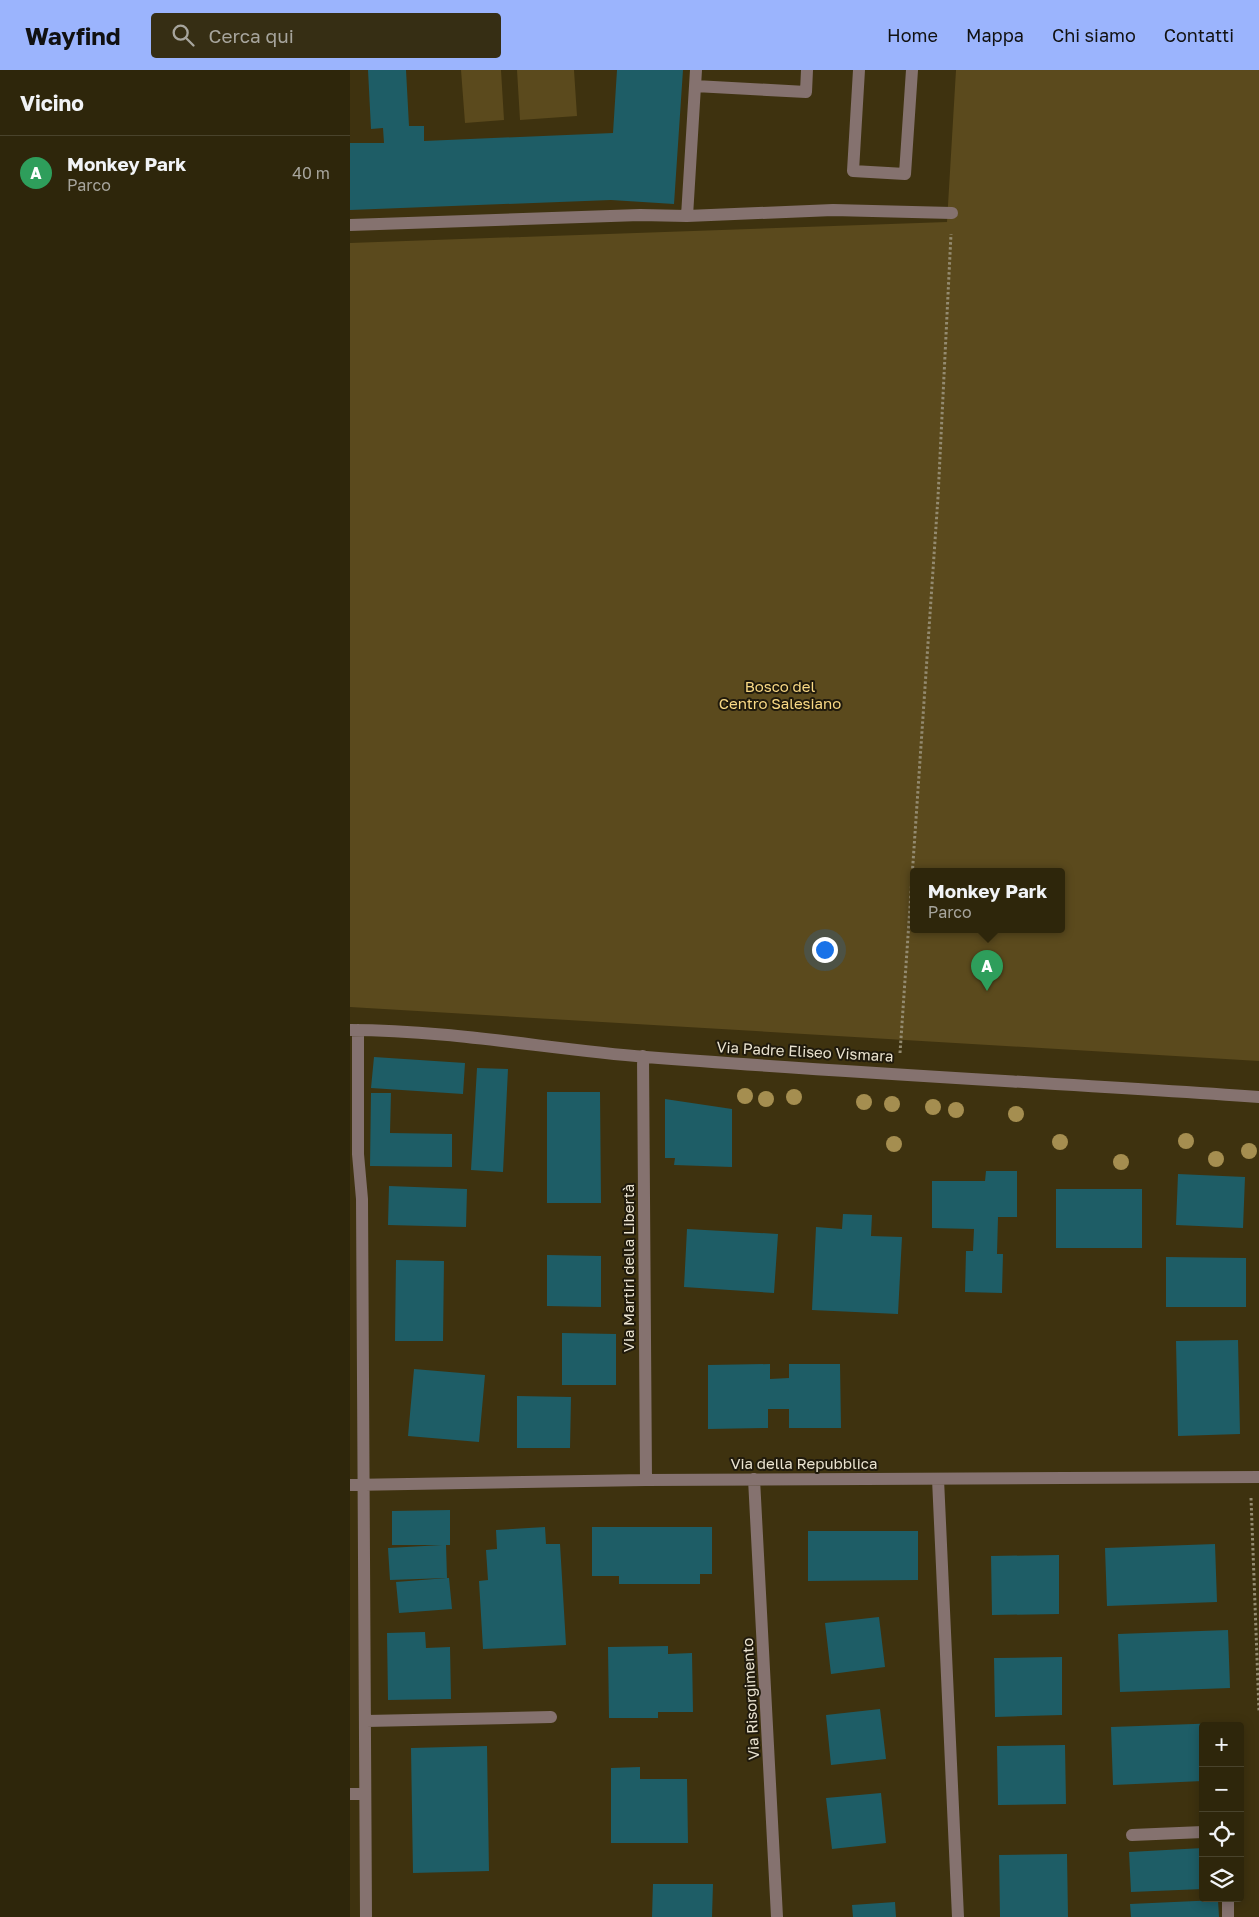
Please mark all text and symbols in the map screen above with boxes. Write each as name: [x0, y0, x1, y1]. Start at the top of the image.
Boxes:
search box: [151, 13, 501, 58]
text: Wayfind: [25, 21, 121, 50]
icon: search: [169, 21, 197, 49]
text: Cerca qui: [209, 24, 294, 47]
text: Home: [887, 24, 938, 46]
text: Mappa: [966, 24, 1024, 46]
text: Chi siamo: [1052, 24, 1136, 46]
text: Contatti: [1164, 24, 1234, 46]
text: Vicino: [20, 90, 84, 116]
text: Monkey Park: [67, 152, 186, 175]
text: A: [30, 163, 42, 183]
text: 40 m: [292, 163, 330, 183]
text: Parco: [67, 175, 111, 195]
park label: Bosco del Centro Salesiano: [719, 677, 841, 712]
popup: [910, 868, 1065, 933]
text: Monkey Park: [928, 879, 1047, 902]
text: Parco: [928, 902, 972, 922]
your location: [812, 937, 838, 963]
pin: A: [971, 950, 1003, 991]
street label: Via Padre Eliseo Vismara: [716, 1037, 894, 1065]
street label: Via Martiri della Libertà: [619, 1184, 637, 1352]
street label: Via della Repubblica: [730, 1454, 878, 1472]
street label: Via Risorgimento: [738, 1637, 762, 1761]
map controls: [1199, 1722, 1244, 1902]
button: +: [1199, 1722, 1244, 1767]
button: −: [1199, 1767, 1244, 1812]
button: locate: [1199, 1812, 1244, 1857]
button: layers: [1199, 1857, 1244, 1902]

